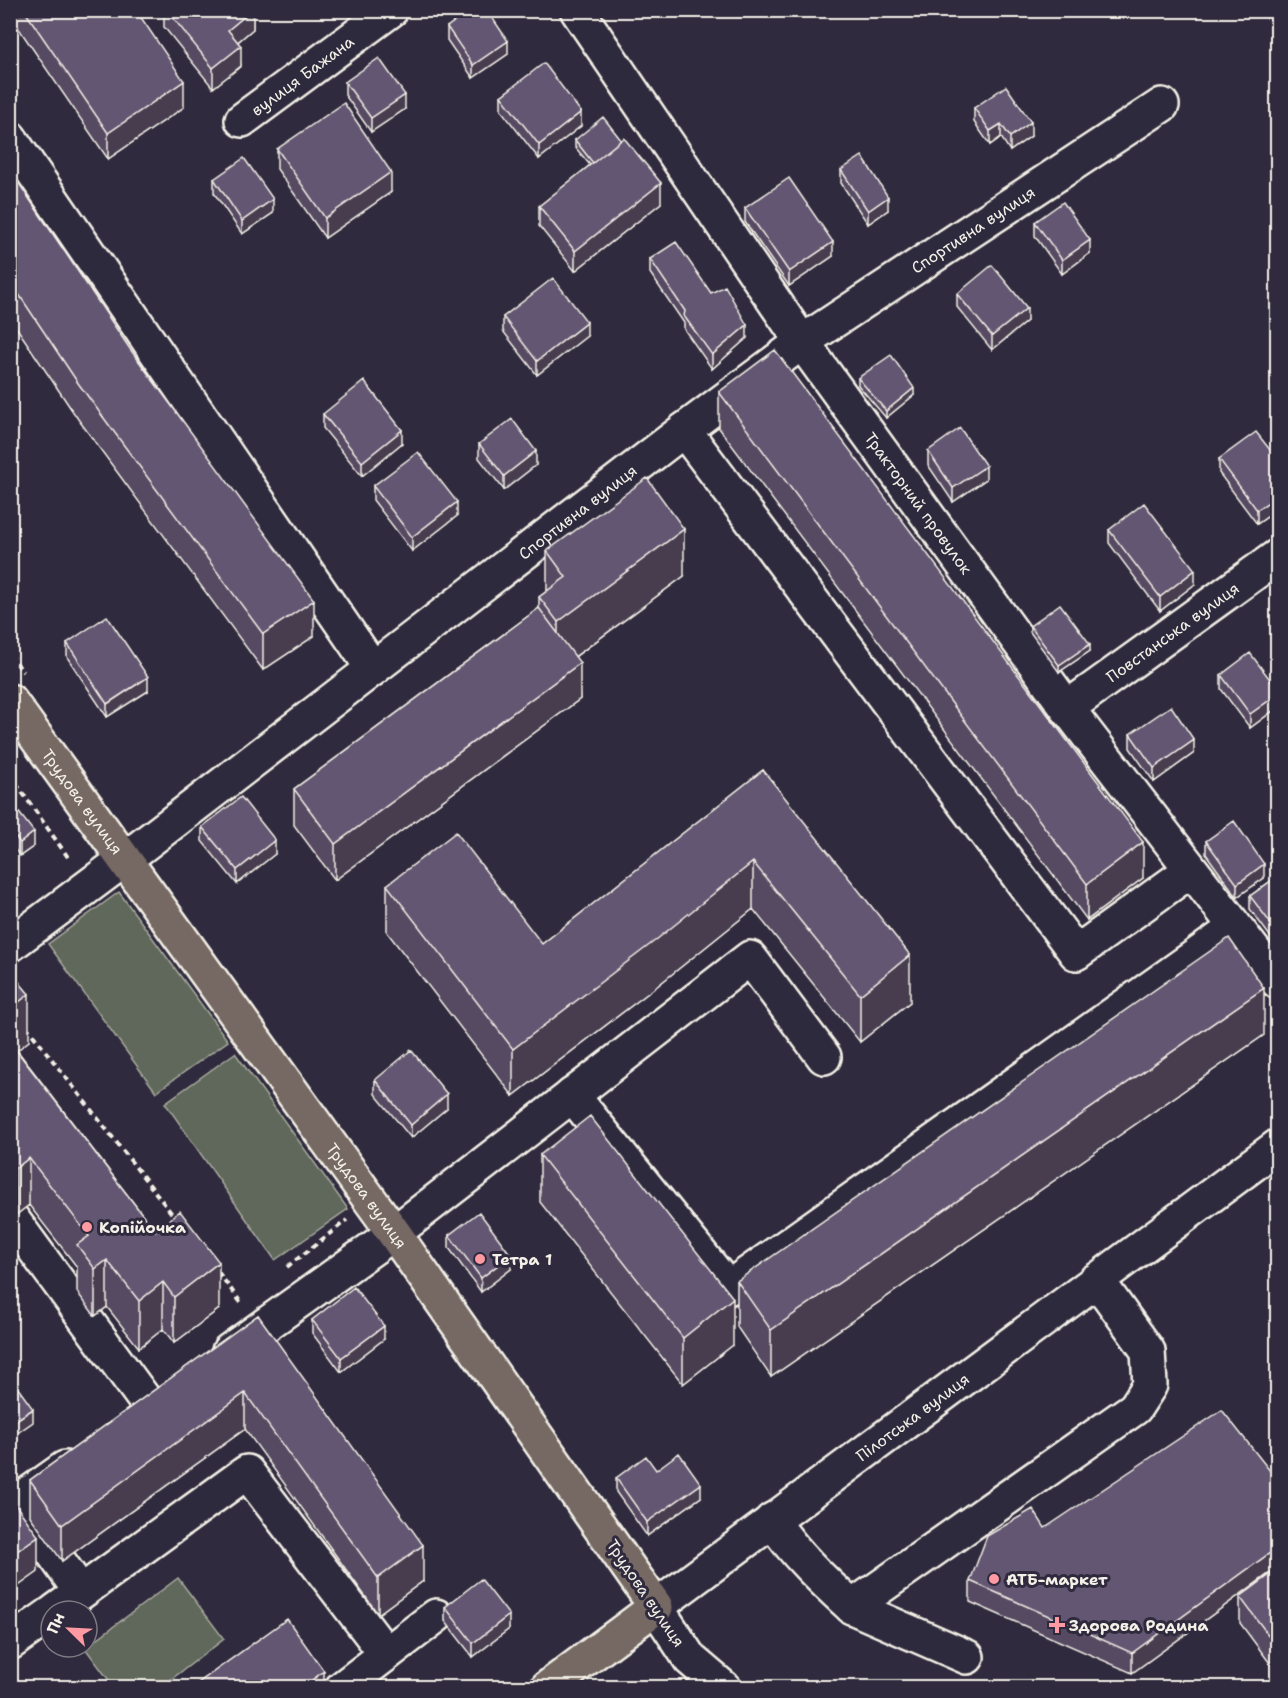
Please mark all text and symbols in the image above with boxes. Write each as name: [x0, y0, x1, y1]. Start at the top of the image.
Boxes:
street label: вулиця Бажана: [247, 31, 358, 121]
street label: Спортивна вулиця: [907, 182, 1039, 278]
street label: Тракторний провулок: [860, 428, 977, 579]
street label: Спортивна вулиця: [514, 460, 641, 564]
street label: Повстанська вулиця: [1102, 578, 1243, 687]
street label: Трудова вулиця: [37, 745, 127, 859]
street label: Трудова вулиця: [321, 1139, 412, 1253]
place label: Копійочка: [99, 1217, 186, 1238]
marker: Копійочка: [80, 1220, 94, 1234]
place label: Тетра 1: [492, 1249, 552, 1270]
marker: Тетра 1: [473, 1252, 487, 1266]
street label: Пілотська вулиця: [852, 1368, 974, 1466]
street label: Трудова вулиця: [602, 1535, 689, 1651]
place label: АТБ-маркет: [1006, 1569, 1108, 1590]
marker: АТБ-маркет: [987, 1572, 1001, 1586]
north arrow: [39, 1599, 99, 1659]
text: Пн: [42, 1609, 70, 1637]
place label: Здорова Родина: [1069, 1615, 1208, 1636]
marker: Здорова Родина: [1050, 1618, 1064, 1632]

